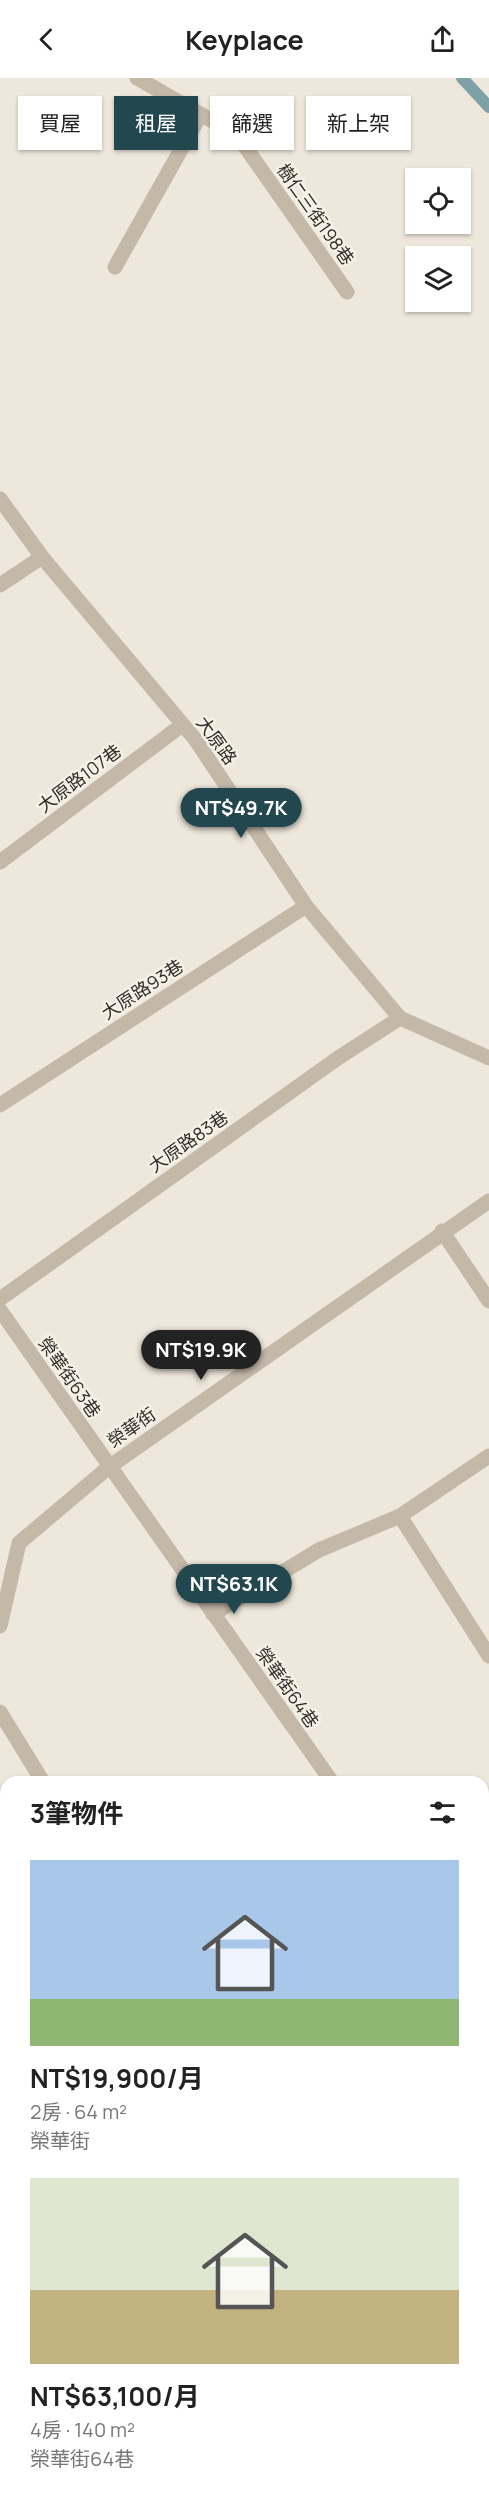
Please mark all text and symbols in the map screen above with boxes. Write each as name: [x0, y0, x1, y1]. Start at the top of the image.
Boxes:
text: Keyplace: [185, 21, 304, 58]
icon: back: [30, 23, 63, 56]
icon: share: [426, 23, 459, 56]
chip: 買屋: [18, 96, 102, 150]
chip: 租屋: [114, 96, 198, 150]
chip: 篩選: [210, 96, 294, 150]
chip: 新上架: [306, 96, 411, 150]
street label: 樹仁三街198巷: [272, 159, 360, 269]
map controls: [405, 168, 471, 312]
button: locate: [405, 168, 471, 234]
button: layers: [405, 246, 471, 312]
street label: 大原路: [191, 711, 243, 769]
street label: 大原路107巷: [32, 739, 126, 817]
pin: NT$49.7K: [179, 788, 303, 839]
text: NT$49.7K: [195, 794, 287, 821]
street label: 大原路93巷: [96, 954, 188, 1024]
street label: 大原路83巷: [143, 1105, 233, 1177]
pin: NT$19.9K: [139, 1330, 263, 1381]
street label: 榮華街63巷: [33, 1332, 107, 1422]
text: NT$19.9K: [155, 1336, 247, 1363]
street label: 榮華街: [102, 1402, 160, 1452]
pin: NT$63.1K: [172, 1564, 296, 1615]
text: NT$63.1K: [190, 1570, 278, 1597]
street label: 榮華街64巷: [251, 1642, 325, 1732]
text: 3筆物件: [30, 1795, 123, 1831]
icon: filters: [426, 1796, 459, 1829]
icon: home: [191, 1899, 299, 2007]
text: NT$19,900/月: [30, 2060, 204, 2096]
text: 2房 · 64 m²: [30, 2098, 127, 2125]
text: 榮華街: [30, 2127, 90, 2154]
icon: home: [191, 2217, 299, 2325]
text: NT$63,100/月: [30, 2378, 200, 2414]
text: 4房 · 140 m²: [30, 2416, 135, 2443]
text: 榮華街64巷: [30, 2445, 134, 2472]

